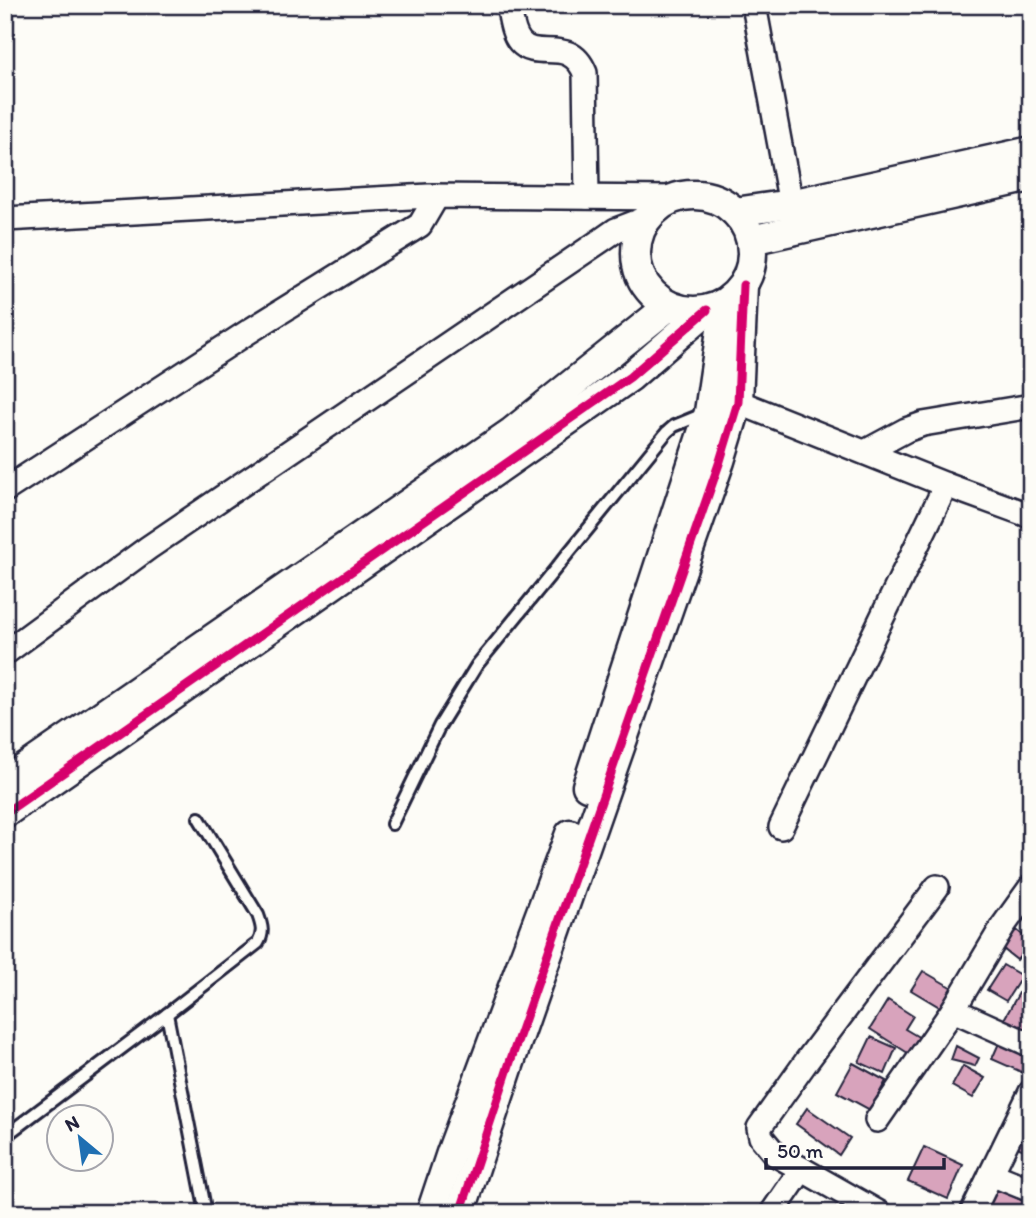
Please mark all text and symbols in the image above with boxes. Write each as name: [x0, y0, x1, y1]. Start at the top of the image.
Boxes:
north arrow: [46, 1102, 116, 1172]
text: N: [61, 1110, 83, 1137]
scale bar: [766, 1127, 945, 1171]
text: 50 m: [777, 1138, 824, 1163]

